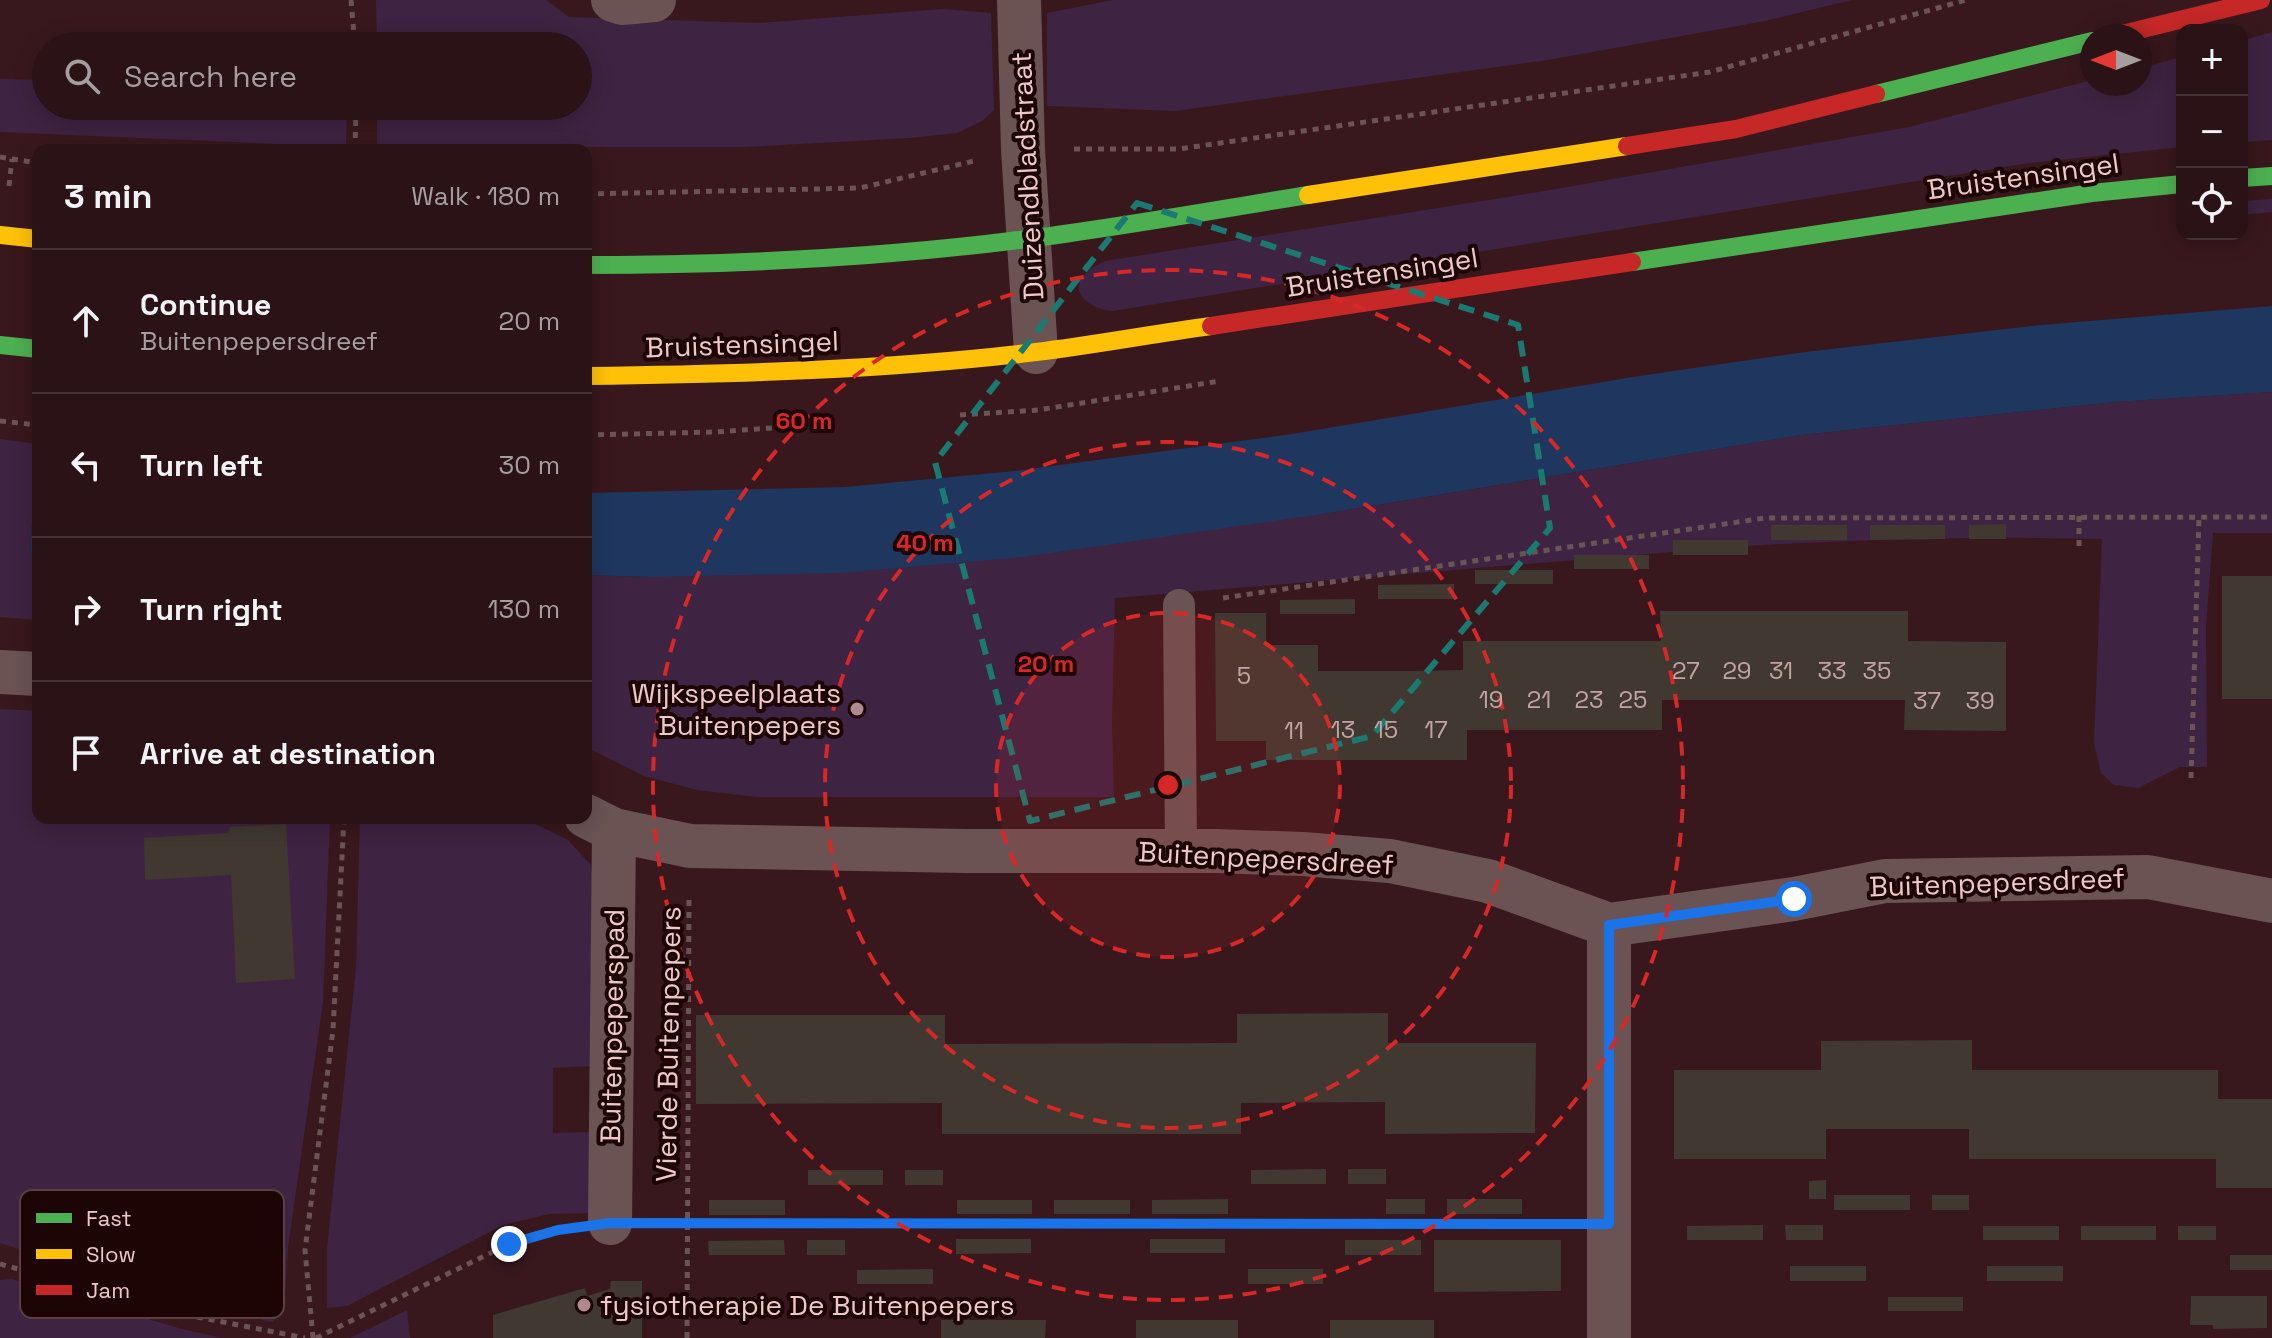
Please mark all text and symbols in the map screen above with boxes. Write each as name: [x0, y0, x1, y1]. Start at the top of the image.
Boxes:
north arrow: [2080, 24, 2152, 96]
map controls: [2176, 24, 2248, 240]
button: +: [2176, 24, 2248, 96]
search box: [32, 32, 592, 120]
street label: Duizendbladstraat: [1003, 51, 1051, 301]
icon: search: [60, 54, 104, 98]
text: Search here: [124, 57, 297, 96]
button: −: [2176, 96, 2248, 168]
street label: Bruistensingel: [1925, 145, 2121, 207]
button: locate: [2176, 168, 2248, 240]
text: 3 min: [64, 175, 152, 218]
text: Walk · 180 m: [411, 179, 560, 213]
street label: Bruistensingel: [1283, 239, 1481, 305]
text: Continue: [140, 285, 271, 324]
icon: ahead: [64, 299, 108, 343]
text: 20 m: [499, 304, 560, 338]
street label: Bruistensingel: [645, 323, 839, 365]
text: Buitenpepersdreef: [140, 324, 378, 358]
text: 60 m: [776, 405, 832, 436]
icon: left: [64, 443, 108, 487]
text: Turn left: [140, 446, 263, 485]
text: 30 m: [499, 448, 560, 482]
text: 40 m: [896, 527, 954, 558]
icon: right: [64, 587, 108, 631]
text: Turn right: [140, 590, 283, 629]
text: 130 m: [488, 592, 560, 626]
text: 20 m: [1018, 648, 1074, 679]
house number: 27: [1672, 655, 1700, 686]
house number: 29: [1722, 655, 1752, 686]
house number: 31: [1769, 655, 1793, 686]
house number: 33: [1818, 655, 1847, 686]
house number: 35: [1863, 655, 1891, 686]
house number: 5: [1237, 660, 1251, 691]
place label: Wijkspeelplaats Buitenpepers: [631, 675, 841, 743]
house number: 19: [1479, 684, 1503, 715]
house number: 21: [1527, 684, 1551, 715]
house number: 23: [1575, 684, 1603, 715]
house number: 25: [1619, 684, 1647, 715]
house number: 37: [1913, 685, 1941, 716]
house number: 39: [1965, 685, 1995, 716]
marker: Wijkspeelplaats Buitenpepers: [848, 700, 866, 718]
house number: 13: [1331, 714, 1355, 745]
house number: 15: [1374, 714, 1398, 745]
house number: 17: [1424, 714, 1448, 745]
house number: 11: [1284, 715, 1304, 746]
icon: arrive: [64, 731, 108, 775]
text: Arrive at destination: [140, 734, 436, 773]
centre of rings: [1154, 771, 1182, 799]
street label: Buitenpepersdreef: [1137, 833, 1395, 883]
street label: Buitenpepersdreef: [1868, 860, 2126, 904]
route start: [1776, 881, 1812, 917]
street label: Vierde Buitenpepers: [648, 906, 688, 1182]
street label: Buitenpeperspad: [592, 908, 632, 1144]
legend: [20, 1190, 284, 1318]
text: Fast: [86, 1204, 132, 1232]
route end: [491, 1226, 527, 1262]
text: Slow: [86, 1240, 136, 1268]
text: Jam: [86, 1276, 130, 1304]
place label: fysiotherapie De Buitenpepers: [600, 1287, 1015, 1323]
marker: fysiotherapie De Buitenpepers: [575, 1296, 593, 1314]

